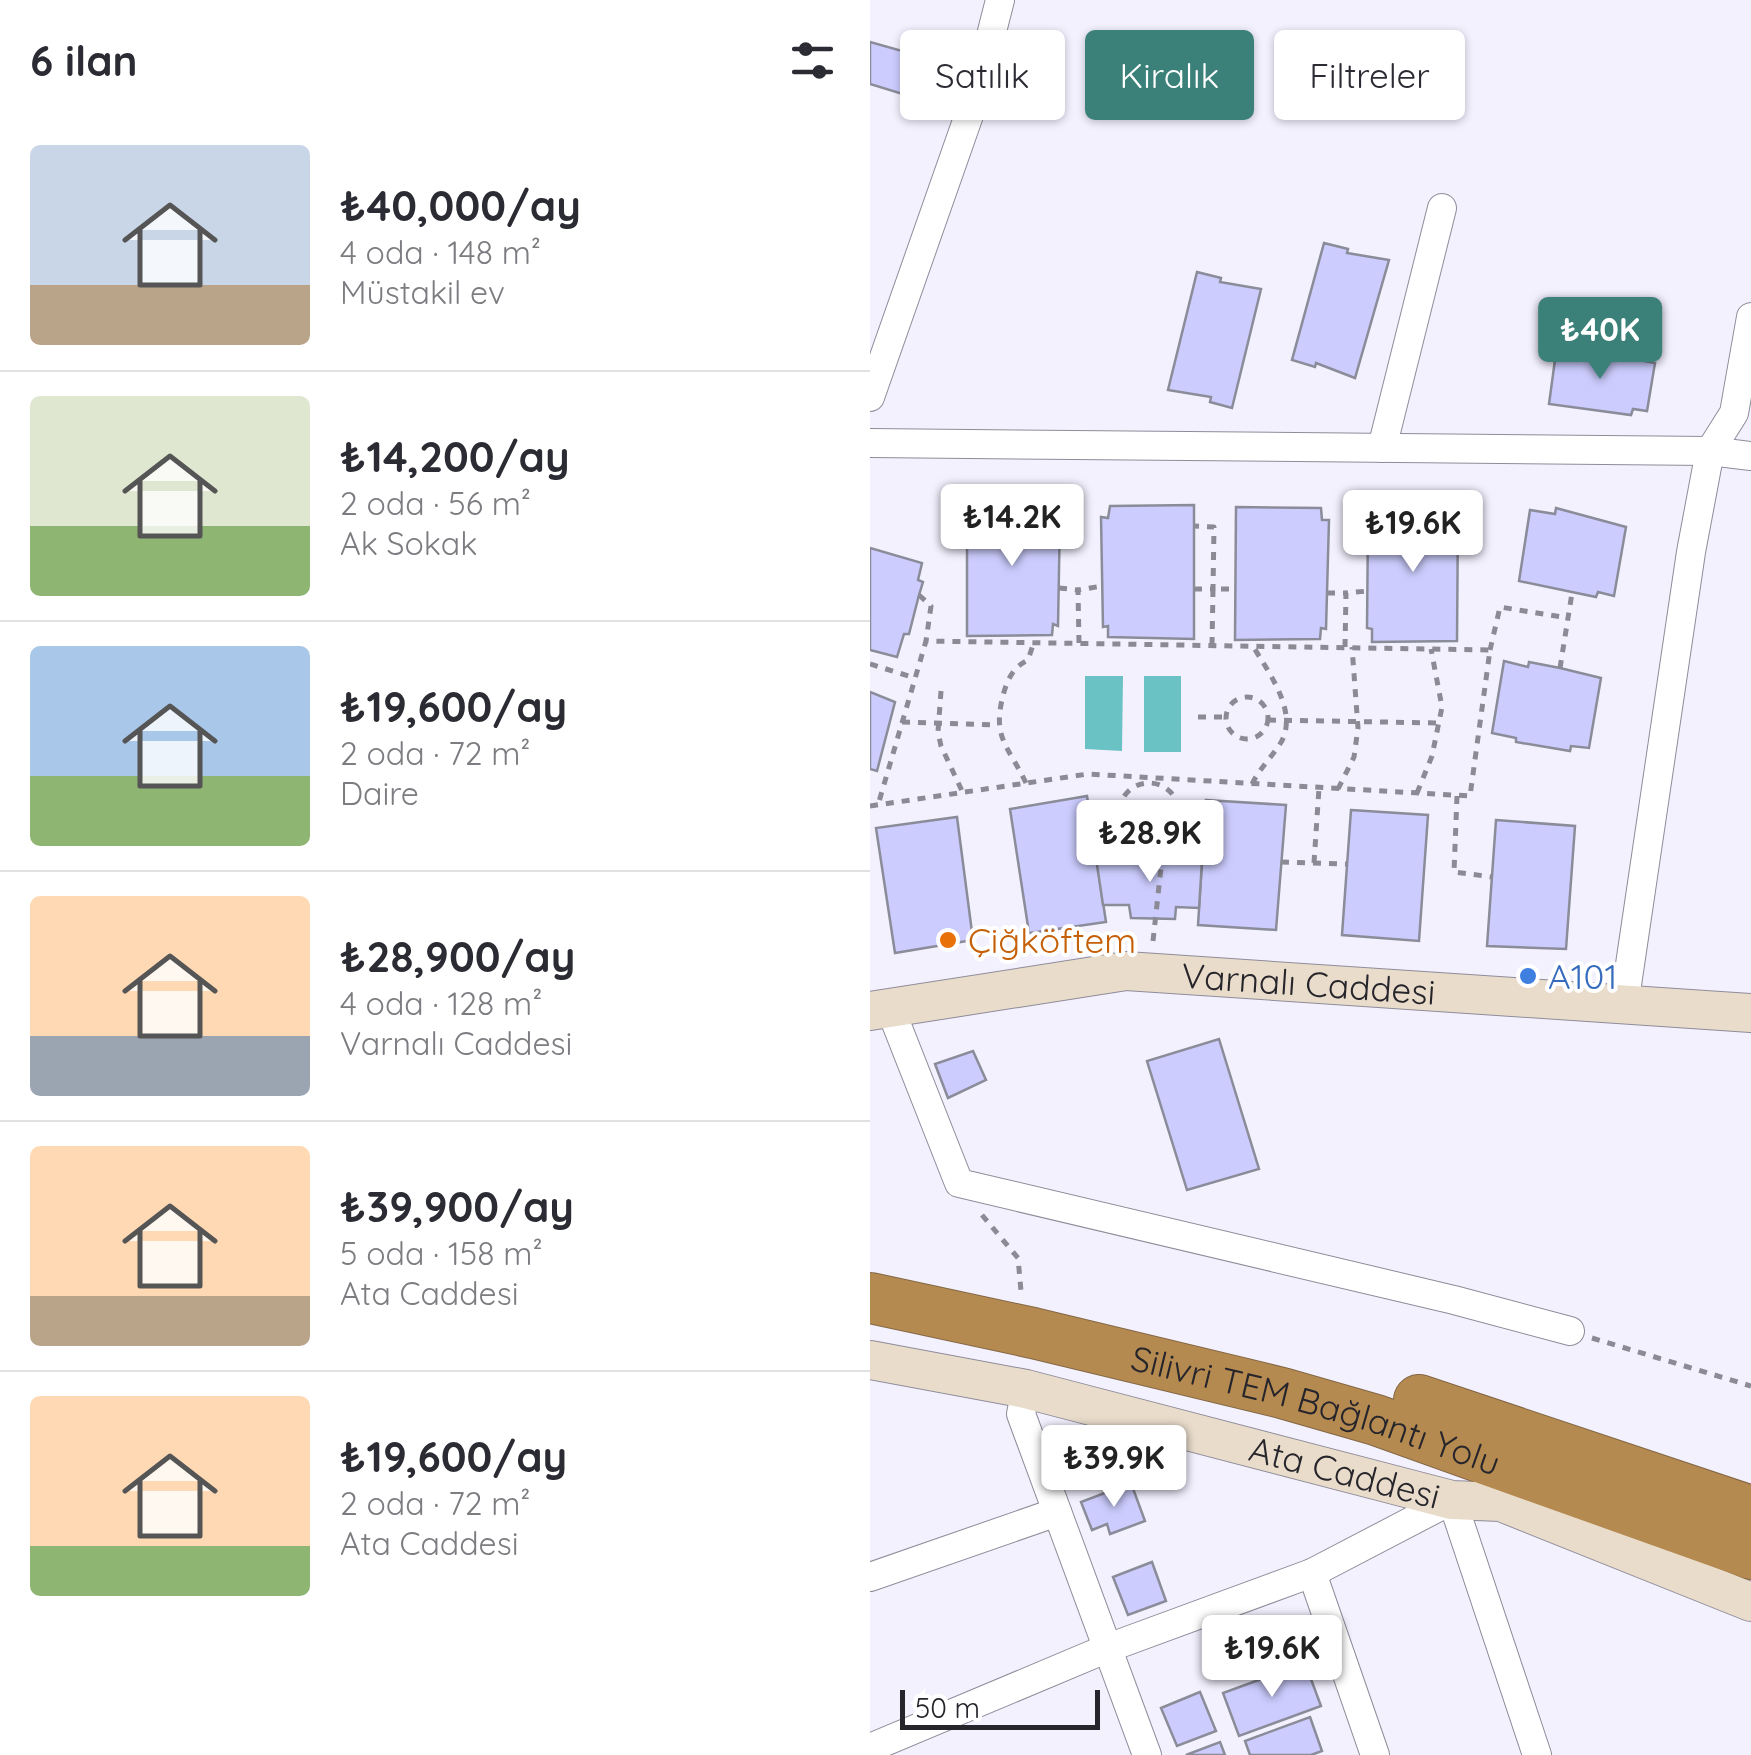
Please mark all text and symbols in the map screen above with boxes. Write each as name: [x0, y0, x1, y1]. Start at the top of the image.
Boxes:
chip: Satılık: [900, 30, 1065, 120]
chip: Kiralık: [1085, 30, 1254, 120]
chip: Filtreler: [1274, 30, 1465, 120]
icon: filters: [785, 33, 840, 88]
text: 6 ilan: [30, 34, 138, 87]
text: ₺40,000/ay: [340, 179, 581, 232]
icon: home: [110, 185, 230, 305]
text: 4 oda · 148 m²: [340, 232, 541, 272]
text: Müstakil ev: [340, 272, 505, 312]
pin: ₺40K: [1541, 297, 1659, 382]
text: ₺40K: [1560, 309, 1640, 349]
text: ₺14,200/ay: [340, 430, 570, 483]
icon: home: [110, 436, 230, 556]
text: 2 oda · 56 m²: [340, 483, 531, 523]
pin: ₺14.2K: [931, 484, 1093, 569]
pin: ₺19.6K: [1332, 490, 1494, 575]
text: ₺14.2K: [963, 496, 1061, 536]
text: ₺19.6K: [1365, 502, 1461, 542]
text: Ak Sokak: [340, 523, 477, 563]
text: ₺19,600/ay: [340, 680, 567, 733]
icon: home: [110, 686, 230, 806]
text: 2 oda · 72 m²: [340, 733, 531, 773]
text: Daire: [340, 773, 419, 813]
pin: ₺28.9K: [1069, 800, 1231, 885]
text: ₺28.9K: [1098, 812, 1202, 852]
place label: Çiğköftem: [968, 918, 1136, 962]
marker: Çiğköftem: [937, 929, 959, 951]
text: ₺28,900/ay: [340, 930, 575, 983]
icon: home: [110, 936, 230, 1056]
street label: Varnalı Caddesi: [1180, 953, 1437, 1014]
place label: A101: [1548, 954, 1617, 998]
marker: A101: [1517, 965, 1539, 987]
text: 4 oda · 128 m²: [340, 983, 542, 1023]
text: Varnalı Caddesi: [340, 1023, 572, 1063]
text: ₺39,900/ay: [340, 1180, 574, 1233]
icon: home: [110, 1186, 230, 1306]
text: 5 oda · 158 m²: [340, 1233, 543, 1273]
text: Ata Caddesi: [340, 1273, 519, 1313]
street label: Silivri TEM Bağlantı Yolu: [1127, 1335, 1507, 1485]
pin: ₺39.9K: [1033, 1425, 1195, 1510]
street label: Ata Caddesi: [1245, 1426, 1445, 1518]
text: ₺19,600/ay: [340, 1430, 567, 1483]
icon: home: [110, 1436, 230, 1556]
text: ₺39.9K: [1063, 1437, 1165, 1477]
text: 2 oda · 72 m²: [340, 1483, 531, 1523]
text: Ata Caddesi: [340, 1523, 519, 1563]
pin: ₺19.6K: [1191, 1615, 1353, 1700]
text: ₺19.6K: [1224, 1627, 1320, 1667]
scale bar: [900, 1685, 1100, 1730]
text: 50 m: [915, 1690, 980, 1725]

